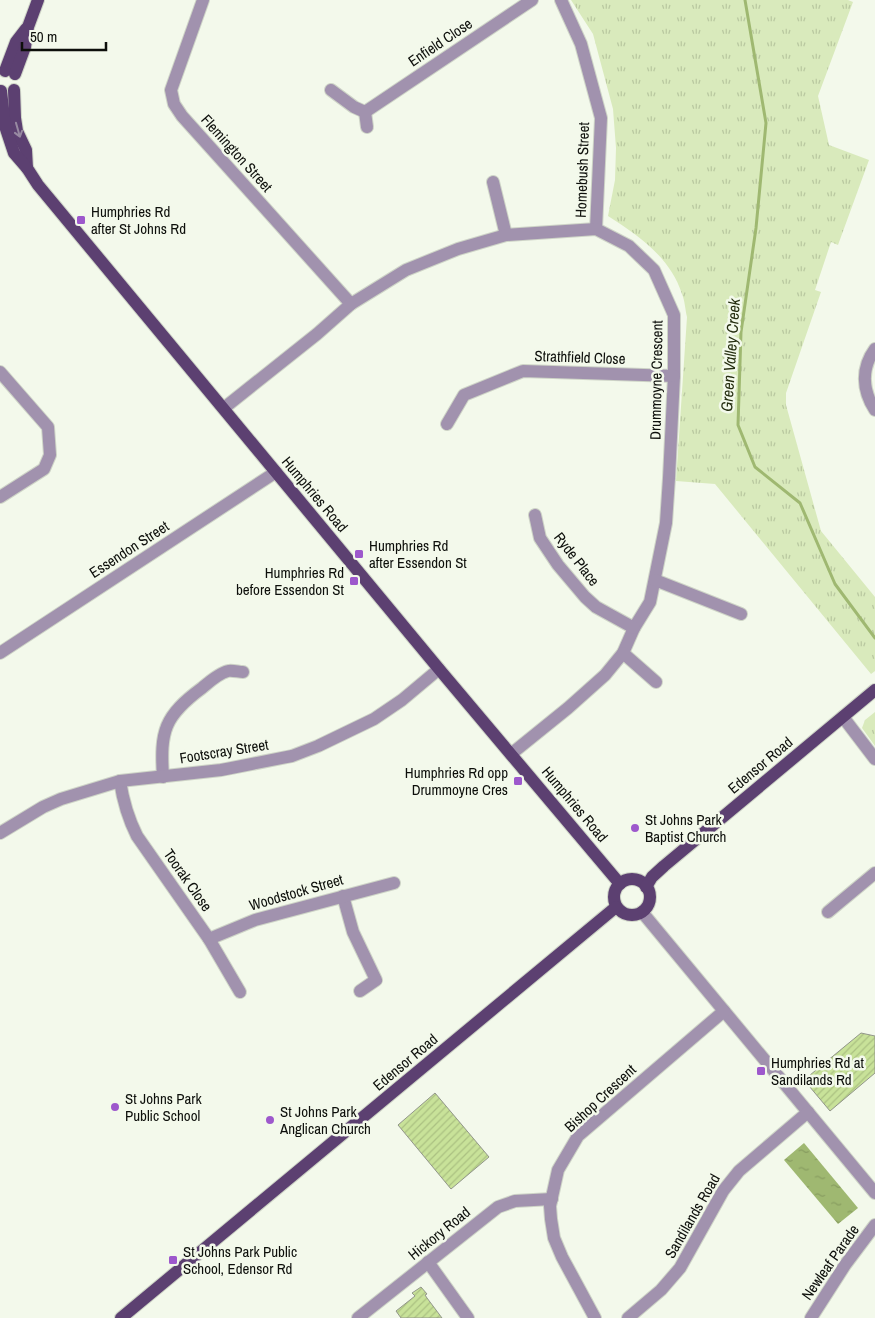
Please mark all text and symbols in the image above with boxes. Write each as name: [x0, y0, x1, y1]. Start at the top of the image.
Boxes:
street label: Enfield Close: [404, 13, 476, 71]
scale bar: [22, 20, 106, 52]
text: 50 m: [30, 26, 57, 47]
street label: Flemington Street: [196, 110, 278, 197]
one-way arrow: [13, 121, 23, 137]
street label: Homebush Street: [570, 121, 594, 218]
place label: Humphries Rd after St Johns Rd: [91, 201, 186, 239]
marker: Humphries Rd after St Johns Rd: [75, 214, 87, 226]
water label: Green Valley Creek: [715, 297, 745, 412]
street label: Drummoyne Crescent: [644, 319, 668, 440]
street label: Strathfield Close: [534, 345, 626, 369]
street label: Humphries Road: [277, 452, 353, 536]
street label: Essendon Street: [85, 515, 173, 583]
street label: Ryde Place: [549, 528, 605, 590]
place label: Humphries Rd after Essendon St: [369, 535, 467, 573]
marker: Humphries Rd after Essendon St: [353, 548, 365, 560]
place label: Humphries Rd before Essendon St: [236, 562, 345, 600]
marker: Humphries Rd before Essendon St: [348, 575, 360, 587]
street label: Edensor Road: [723, 732, 797, 798]
street label: Footscray Street: [178, 734, 270, 768]
place label: Humphries Rd opp Drummoyne Cres: [405, 762, 508, 800]
street label: Humphries Road: [537, 762, 613, 846]
marker: Humphries Rd opp Drummoyne Cres: [512, 775, 524, 787]
place label: St Johns Park Baptist Church: [645, 809, 726, 847]
marker: St Johns Park Baptist Church: [629, 822, 641, 834]
street label: Toorak Close: [159, 845, 217, 916]
street label: Woodstock Street: [247, 868, 346, 915]
street label: Edensor Road: [368, 1029, 442, 1095]
place label: Humphries Rd at Sandilands Rd: [771, 1052, 865, 1090]
street label: Bishop Crescent: [560, 1059, 641, 1137]
marker: Humphries Rd at Sandilands Rd: [755, 1065, 767, 1077]
place label: St Johns Park Public School: [125, 1088, 202, 1126]
marker: St Johns Park Public School: [109, 1101, 121, 1113]
place label: St Johns Park Anglican Church: [279, 1101, 371, 1139]
marker: St Johns Park Anglican Church: [264, 1114, 276, 1126]
street label: Sandilands Road: [659, 1170, 725, 1262]
street label: Hickory Road: [403, 1201, 475, 1265]
street label: Newleaf Parade: [796, 1220, 864, 1304]
place label: St Johns Park Public School, Edensor Rd: [183, 1241, 297, 1279]
marker: St Johns Park Public School, Edensor Rd: [167, 1254, 179, 1266]

